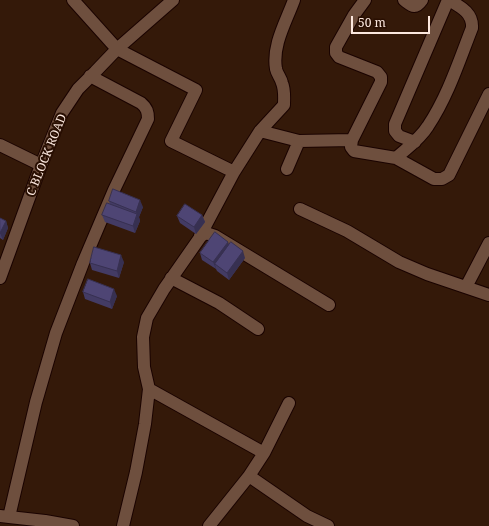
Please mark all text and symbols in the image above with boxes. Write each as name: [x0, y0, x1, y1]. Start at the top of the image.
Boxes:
scale bar: [353, 8, 432, 34]
text: 50 m: [358, 14, 386, 31]
street label: C BLOCK ROAD: [24, 112, 70, 198]

